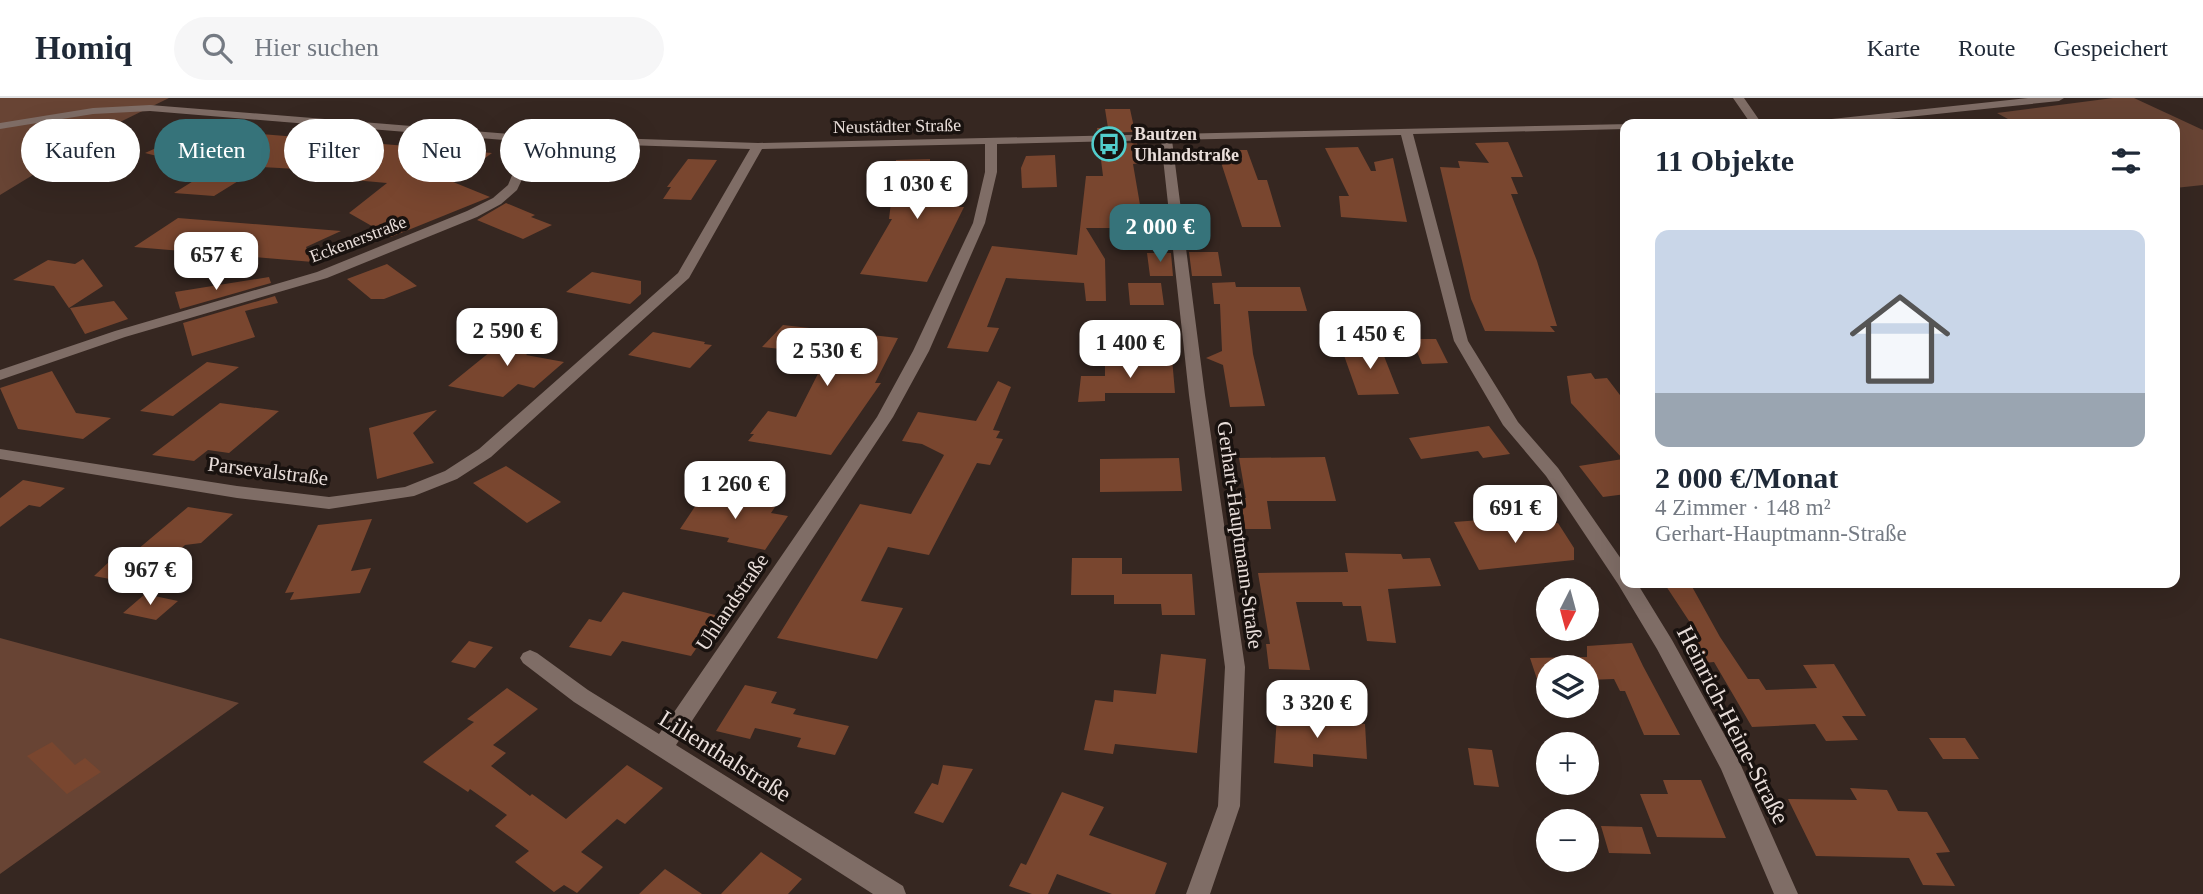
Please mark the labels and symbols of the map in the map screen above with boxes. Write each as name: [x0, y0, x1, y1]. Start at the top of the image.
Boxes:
street label: Neustädter Straße: [833, 115, 961, 137]
place label: Bautzen Uhlandstraße: [1134, 124, 1239, 165]
bus stop icon: Bautzen Uhlandstraße: [1090, 125, 1128, 163]
pin: 1 030 €: [852, 162, 982, 221]
pin: 2 000 €: [1095, 204, 1225, 264]
street label: Eckenerstraße: [307, 211, 409, 267]
pin: 657 €: [167, 232, 265, 292]
pin: 2 590 €: [442, 308, 572, 368]
pin: 1 450 €: [1305, 312, 1435, 371]
pin: 1 400 €: [1065, 320, 1195, 380]
pin: 2 530 €: [762, 328, 892, 388]
street label: Gerhart-Hauptmann-Straße: [1212, 420, 1268, 650]
street label: Parsevalstraße: [206, 452, 330, 490]
pin: 1 260 €: [670, 462, 800, 521]
pin: 691 €: [1466, 486, 1564, 545]
pin: 967 €: [101, 547, 199, 607]
street label: Uhlandstraße: [691, 549, 773, 655]
north arrow: [1536, 578, 1600, 640]
street label: Heinrich-Heine-Straße: [1672, 622, 1794, 828]
pin: 3 320 €: [1252, 680, 1382, 740]
street label: Lilienthalstraße: [654, 705, 796, 807]

